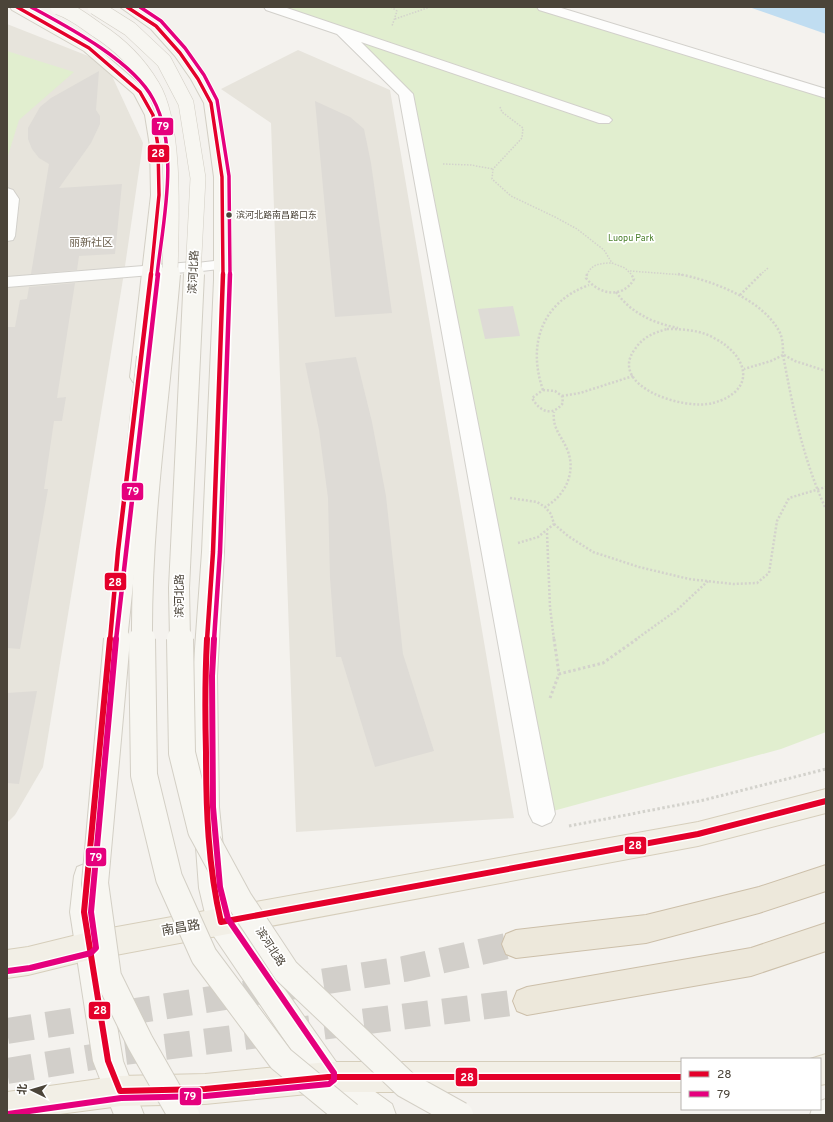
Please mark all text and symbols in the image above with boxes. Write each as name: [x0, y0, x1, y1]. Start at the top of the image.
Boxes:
line badge: 79: [151, 117, 174, 136]
text: 79: [157, 120, 170, 134]
line badge: 28: [147, 144, 170, 163]
text: 28: [151, 147, 165, 161]
marker: 滨河北路南昌路口东: [224, 210, 234, 220]
place label: 滨河北路南昌路口东: [236, 210, 317, 221]
park label: Luopu Park: [608, 233, 654, 244]
district label: 丽新社区: [69, 236, 113, 250]
street label: 滨河北路: [186, 250, 202, 294]
line badge: 79: [121, 482, 144, 501]
text: 79: [127, 485, 140, 499]
line badge: 28: [104, 572, 127, 591]
street label: 滨河北路: [173, 574, 187, 618]
text: 28: [108, 576, 122, 590]
line badge: 28: [624, 836, 647, 855]
text: 28: [628, 839, 642, 853]
line badge: 79: [85, 847, 107, 867]
text: 79: [90, 851, 103, 865]
street label: 南昌路: [160, 918, 202, 940]
street label: 滨河北路: [252, 925, 288, 969]
line badge: 28: [88, 1001, 111, 1020]
text: 28: [93, 1004, 107, 1018]
legend: [681, 1058, 821, 1110]
line badge: 28: [455, 1067, 478, 1087]
text: 28: [717, 1067, 732, 1083]
north arrow: [12, 1070, 52, 1110]
text: 28: [460, 1071, 474, 1085]
text: 北: [16, 1083, 30, 1095]
line badge: 79: [179, 1087, 202, 1106]
text: 79: [717, 1087, 730, 1103]
text: 79: [184, 1090, 197, 1104]

